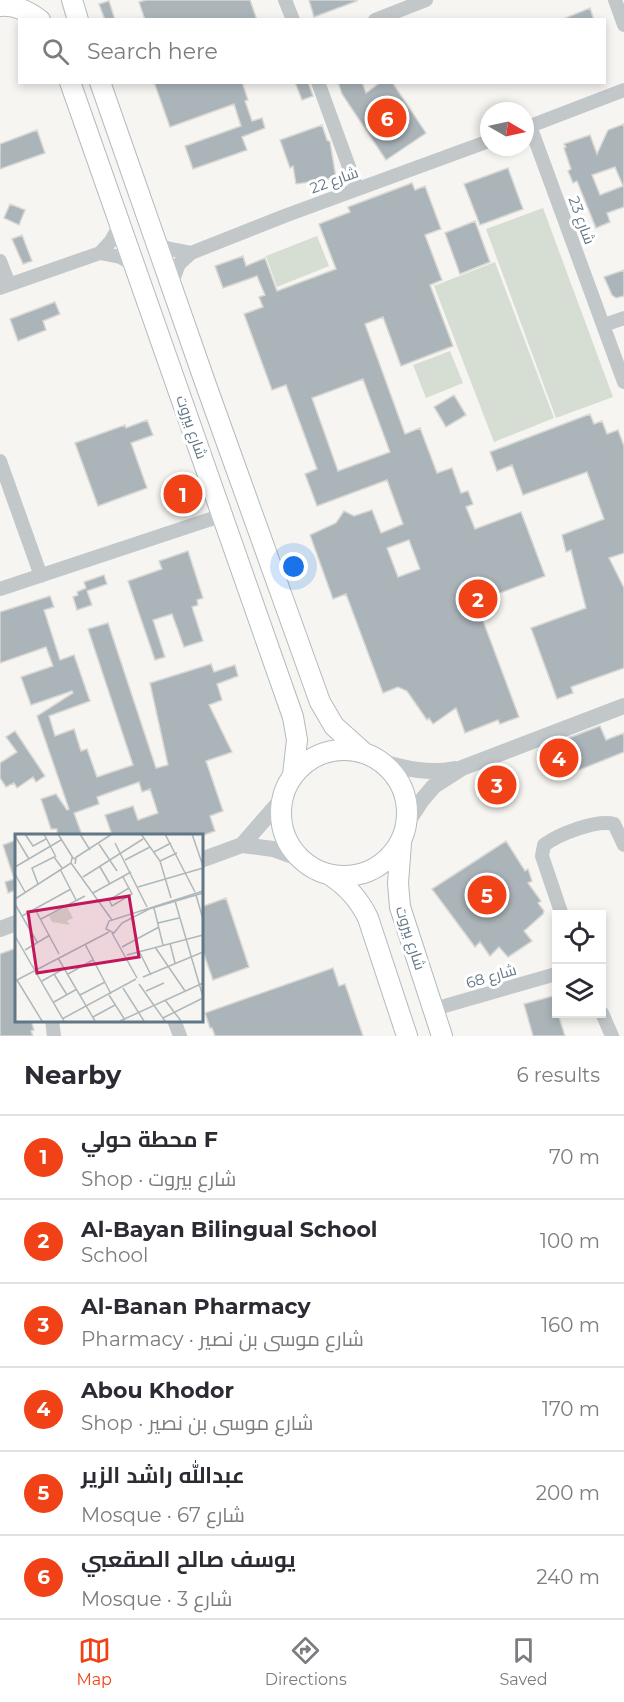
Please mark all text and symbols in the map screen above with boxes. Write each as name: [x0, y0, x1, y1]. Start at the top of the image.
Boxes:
search box: [18, 18, 606, 84]
icon: search: [39, 35, 72, 68]
text: Search here: [87, 38, 218, 65]
pin: 6: [368, 96, 406, 140]
north arrow: [480, 102, 534, 156]
street label: شارع 22: [307, 163, 361, 199]
street label: شارع 23: [563, 193, 599, 247]
street label: شارع بيروت: [170, 393, 212, 462]
pin: 1: [164, 472, 202, 516]
your location: [279, 552, 308, 581]
pin: 2: [458, 576, 498, 622]
pin: 4: [540, 736, 578, 780]
pin: 3: [478, 762, 516, 808]
inset map: [15, 834, 202, 1021]
pin: 5: [468, 872, 506, 918]
street label: شارع بيروت: [390, 904, 430, 973]
map controls: [552, 910, 606, 1018]
button: locate: [552, 910, 606, 964]
street label: شارع 68: [464, 960, 519, 994]
button: layers: [552, 964, 606, 1018]
text: Nearby: [24, 1059, 121, 1091]
text: 6 results: [516, 1063, 600, 1087]
text: محطة حولي F: [81, 1126, 218, 1153]
text: 1: [40, 1145, 47, 1169]
text: 70 m: [549, 1145, 600, 1169]
text: Shop · شارع بيروت: [81, 1167, 236, 1191]
text: Al-Bayan Bilingual School: [81, 1216, 377, 1243]
text: 2: [38, 1229, 49, 1253]
text: 100 m: [540, 1229, 600, 1253]
text: School: [81, 1243, 148, 1267]
text: Al-Banan Pharmacy: [81, 1293, 311, 1320]
text: 3: [38, 1313, 49, 1337]
text: 160 m: [541, 1313, 600, 1337]
text: Pharmacy · شارع موسى بن نصير: [81, 1327, 364, 1351]
text: Abou Khodor: [81, 1377, 234, 1404]
text: 4: [37, 1397, 50, 1421]
text: 170 m: [542, 1397, 600, 1421]
text: Shop · شارع موسى بن نصير: [81, 1411, 313, 1435]
text: عبدالله راشد الزير: [81, 1462, 245, 1489]
text: 5: [38, 1481, 49, 1505]
text: 200 m: [536, 1481, 600, 1505]
text: Mosque · شارع 67: [81, 1503, 245, 1527]
text: يوسف صالح الصقعبي: [81, 1546, 296, 1573]
text: 6: [37, 1565, 50, 1589]
text: 240 m: [536, 1565, 600, 1589]
text: Mosque · شارع 3: [81, 1587, 232, 1611]
tab: Map: [76, 1634, 112, 1689]
tab: Directions: [265, 1634, 347, 1689]
tab: Saved: [500, 1634, 548, 1689]

